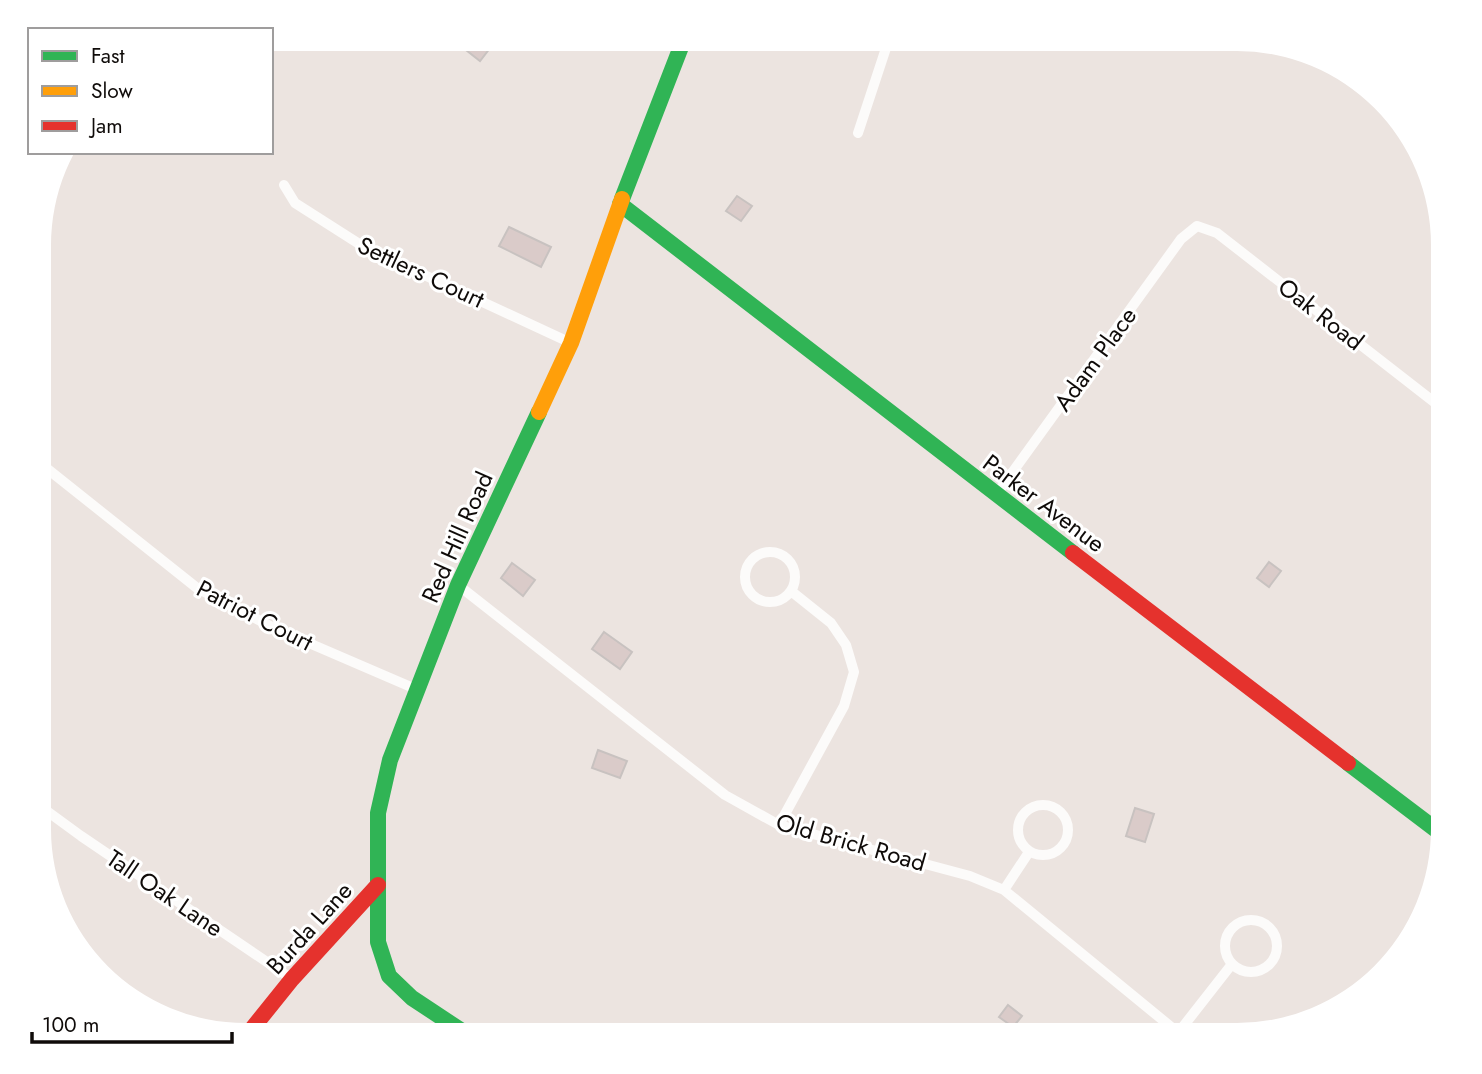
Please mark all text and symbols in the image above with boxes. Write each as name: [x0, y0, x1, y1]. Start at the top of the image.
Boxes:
legend: [28, 28, 273, 154]
text: Fast: [91, 41, 124, 71]
text: Slow: [91, 76, 133, 106]
text: Jam: [88, 111, 123, 141]
street label: Settlers Court: [352, 227, 490, 317]
street label: Oak Road: [1271, 269, 1371, 359]
street label: Adam Place: [1045, 300, 1145, 418]
street label: Parker Avenue: [976, 445, 1112, 561]
street label: Red Hill Road: [413, 466, 501, 608]
street label: Patriot Court: [191, 571, 319, 659]
street label: Old Brick Road: [772, 804, 930, 880]
street label: Tall Oak Lane: [100, 841, 230, 945]
street label: Burda Lane: [258, 874, 360, 982]
scale bar: [32, 1000, 231, 1044]
text: 100 m: [42, 1010, 99, 1040]

